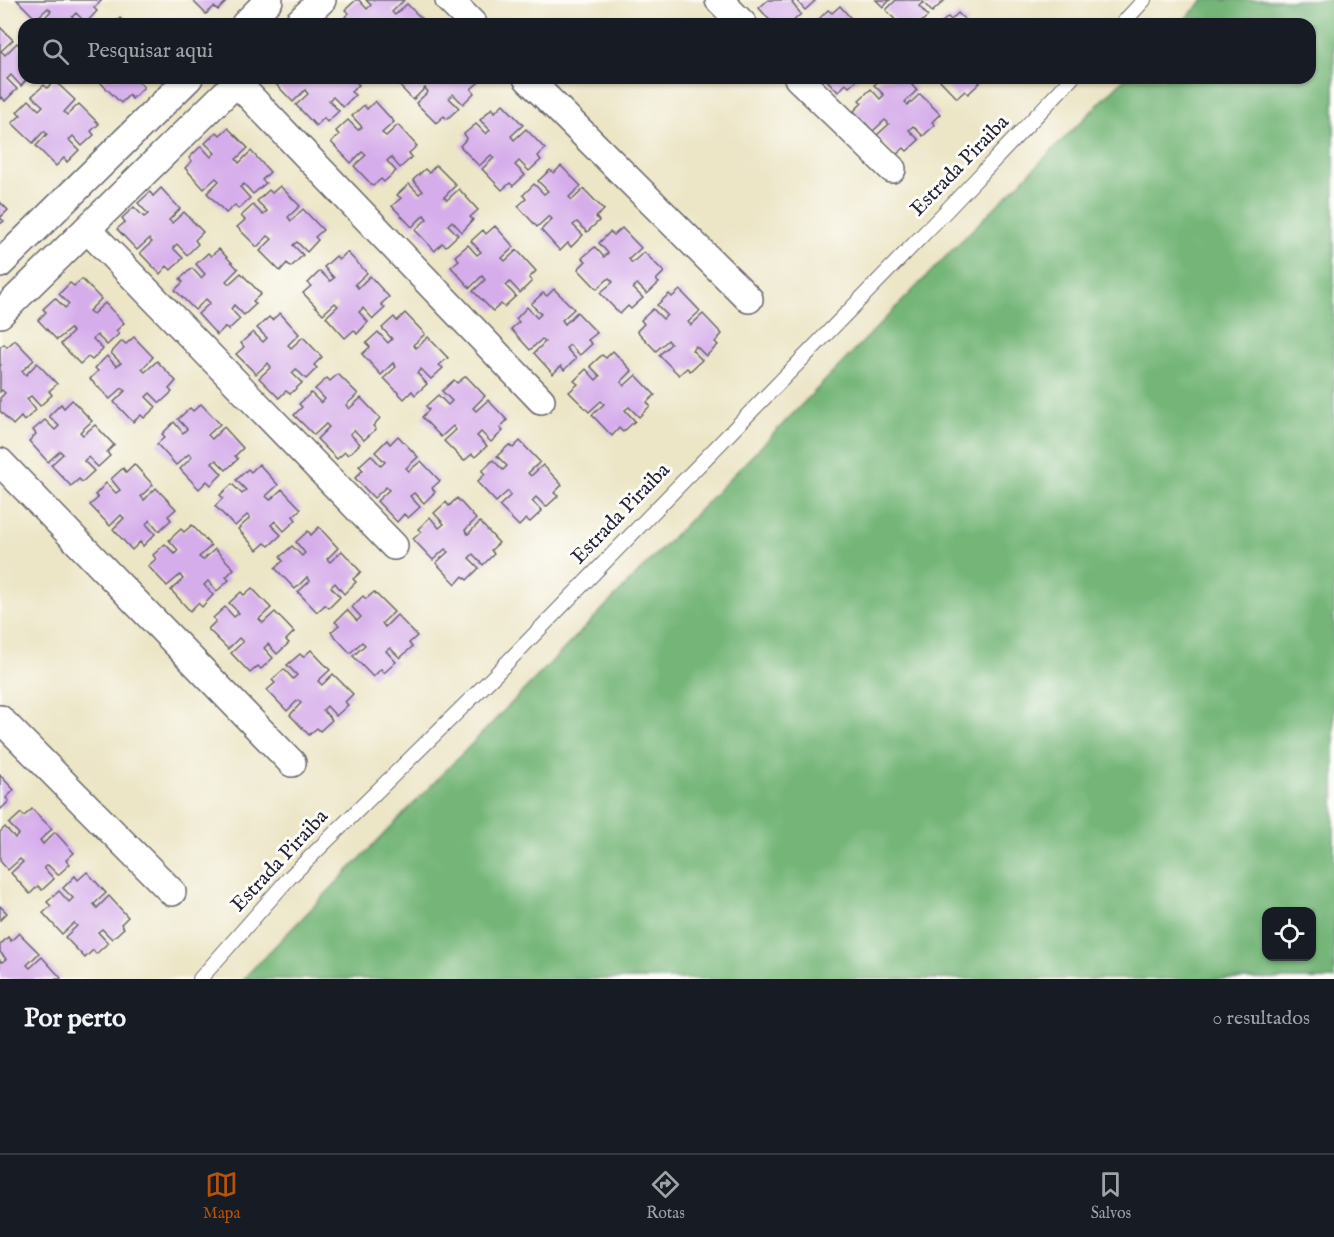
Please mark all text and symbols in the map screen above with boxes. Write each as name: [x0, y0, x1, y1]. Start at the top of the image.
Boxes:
search box: [18, 18, 1316, 84]
icon: search: [39, 35, 72, 68]
text: Pesquisar aqui: [87, 37, 213, 65]
street label: Estrada Piraiba: [905, 109, 1016, 223]
street label: Estrada Piraiba: [566, 457, 677, 571]
street label: Estrada Piraiba: [225, 803, 335, 918]
map controls: [1262, 907, 1316, 961]
button: locate: [1262, 907, 1316, 961]
text: Por perto: [24, 1002, 126, 1035]
text: 0 resultados: [1212, 1006, 1310, 1031]
tab: Mapa: [203, 1168, 240, 1224]
tab: Rotas: [646, 1168, 685, 1224]
tab: Salvos: [1091, 1168, 1131, 1224]

